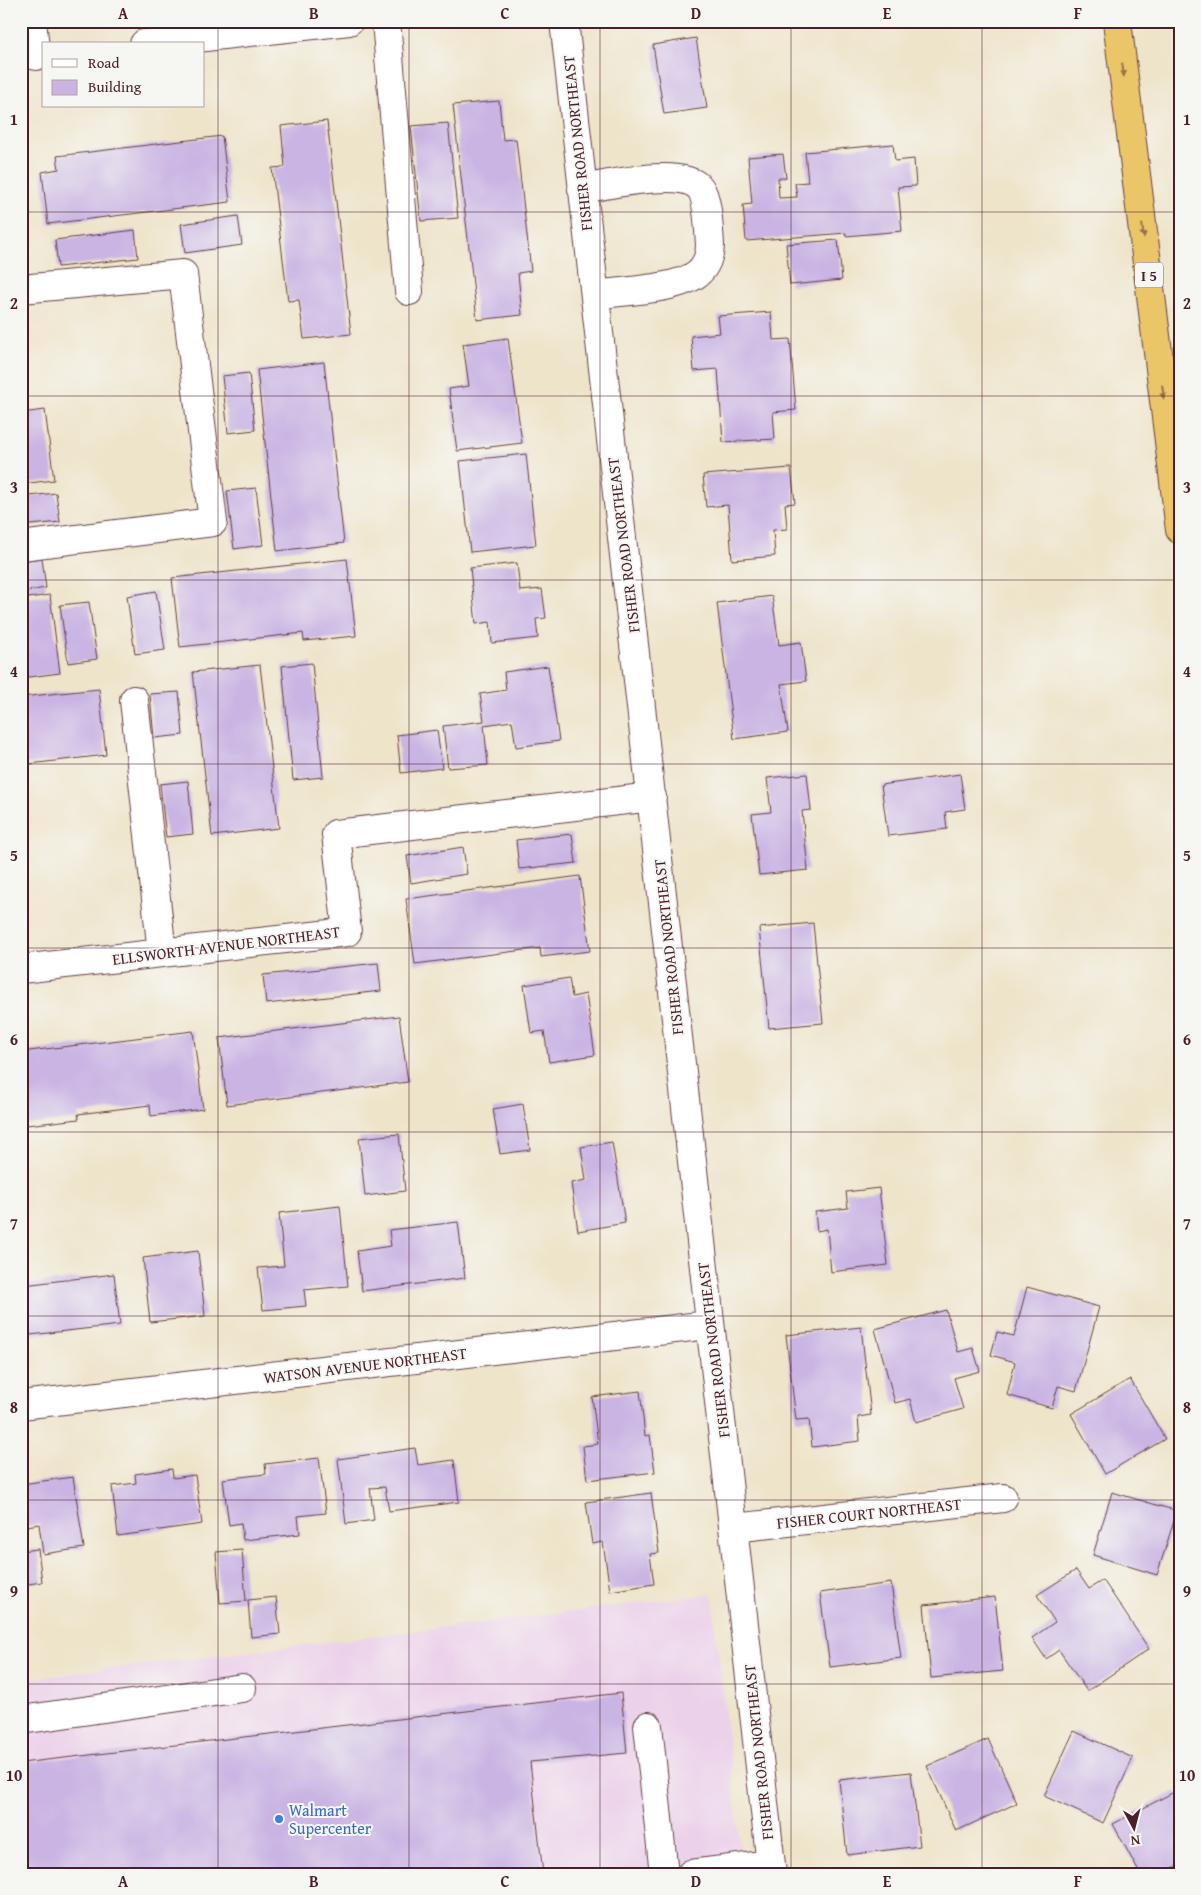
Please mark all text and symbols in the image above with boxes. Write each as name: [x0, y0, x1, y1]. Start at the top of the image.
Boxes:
text: A: [118, 1, 129, 25]
text: B: [309, 1, 319, 25]
text: C: [500, 1, 510, 25]
text: D: [691, 1, 701, 25]
text: E: [883, 1, 892, 25]
text: F: [1074, 1, 1082, 25]
legend: [42, 42, 205, 108]
text: Road: [88, 52, 119, 73]
street label: FISHER ROAD NORTHEAST: [556, 54, 598, 232]
one-way arrow: [1119, 62, 1127, 78]
text: Building: [88, 76, 142, 97]
text: 1: [10, 107, 18, 131]
text: 1: [1183, 107, 1191, 131]
one-way arrow: [1139, 223, 1147, 239]
road number: I 5: [1135, 262, 1163, 288]
text: 2: [10, 291, 18, 315]
text: 2: [1183, 291, 1191, 315]
one-way arrow: [1159, 385, 1167, 401]
street label: FISHER ROAD NORTHEAST: [600, 456, 646, 634]
text: 3: [10, 475, 18, 499]
text: 3: [1183, 475, 1191, 499]
text: 4: [10, 659, 18, 683]
text: 4: [1183, 659, 1191, 683]
text: 5: [10, 843, 18, 867]
text: 5: [1183, 843, 1191, 867]
street label: FISHER ROAD NORTHEAST: [647, 858, 689, 1036]
street label: ELLSWORTH AVENUE NORTHEAST: [111, 919, 341, 971]
text: 6: [10, 1027, 18, 1051]
text: 6: [1183, 1027, 1191, 1051]
text: 7: [10, 1211, 18, 1235]
text: 7: [1183, 1211, 1191, 1235]
street label: FISHER ROAD NORTHEAST: [690, 1261, 736, 1439]
street label: WATSON AVENUE NORTHEAST: [262, 1341, 468, 1389]
text: 8: [10, 1395, 18, 1419]
text: 8: [1183, 1395, 1191, 1419]
street label: FISHER COURT NORTHEAST: [775, 1491, 963, 1535]
text: 9: [10, 1579, 18, 1603]
text: 9: [1183, 1579, 1191, 1603]
street label: FISHER ROAD NORTHEAST: [737, 1663, 779, 1841]
text: 10: [6, 1763, 22, 1787]
text: 10: [1179, 1763, 1195, 1787]
place label: Walmart Supercenter: [289, 1798, 372, 1840]
north arrow: [1108, 1802, 1158, 1852]
marker: Walmart Supercenter: [273, 1813, 285, 1825]
text: N: [1129, 1830, 1141, 1851]
text: A: [118, 1869, 129, 1893]
text: B: [309, 1869, 319, 1893]
text: C: [500, 1869, 510, 1893]
text: D: [691, 1869, 701, 1893]
text: E: [883, 1869, 892, 1893]
text: F: [1074, 1869, 1082, 1893]

